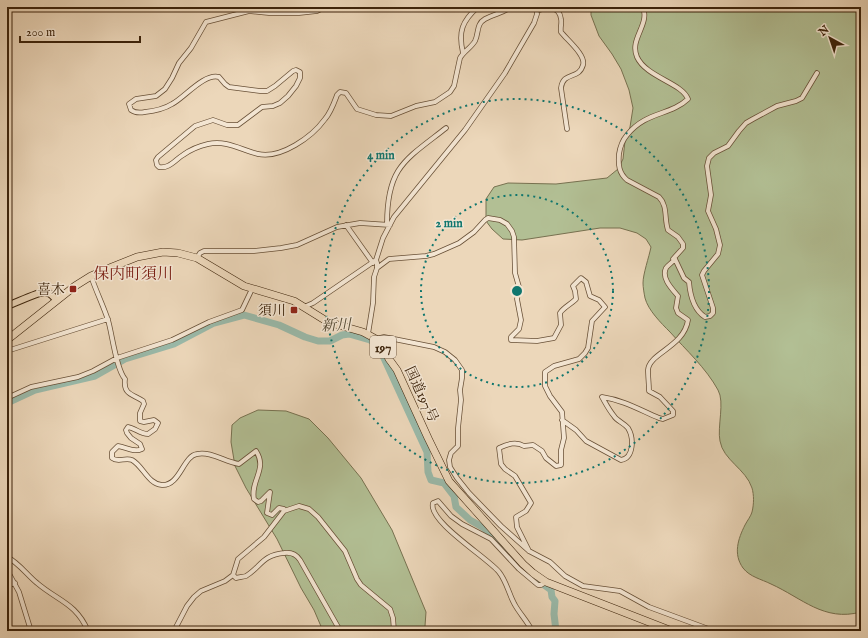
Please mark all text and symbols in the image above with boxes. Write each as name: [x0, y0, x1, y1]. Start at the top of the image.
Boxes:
scale bar: [20, 18, 140, 44]
north arrow: [810, 18, 850, 58]
text: N: [815, 22, 833, 40]
text: 200 m: [26, 25, 55, 40]
text: 4 min: [367, 148, 395, 163]
text: 2 min: [435, 216, 463, 231]
district label: 保内町須川: [93, 265, 173, 285]
place label: 喜木: [37, 281, 65, 299]
marker: 喜木: [68, 284, 78, 294]
centre of rings: [510, 284, 524, 298]
place label: 須川: [258, 302, 286, 320]
marker: 須川: [289, 305, 299, 315]
water label: 新川: [321, 315, 353, 336]
road number: 197: [370, 336, 396, 358]
street label: 国道197号: [400, 363, 442, 425]

